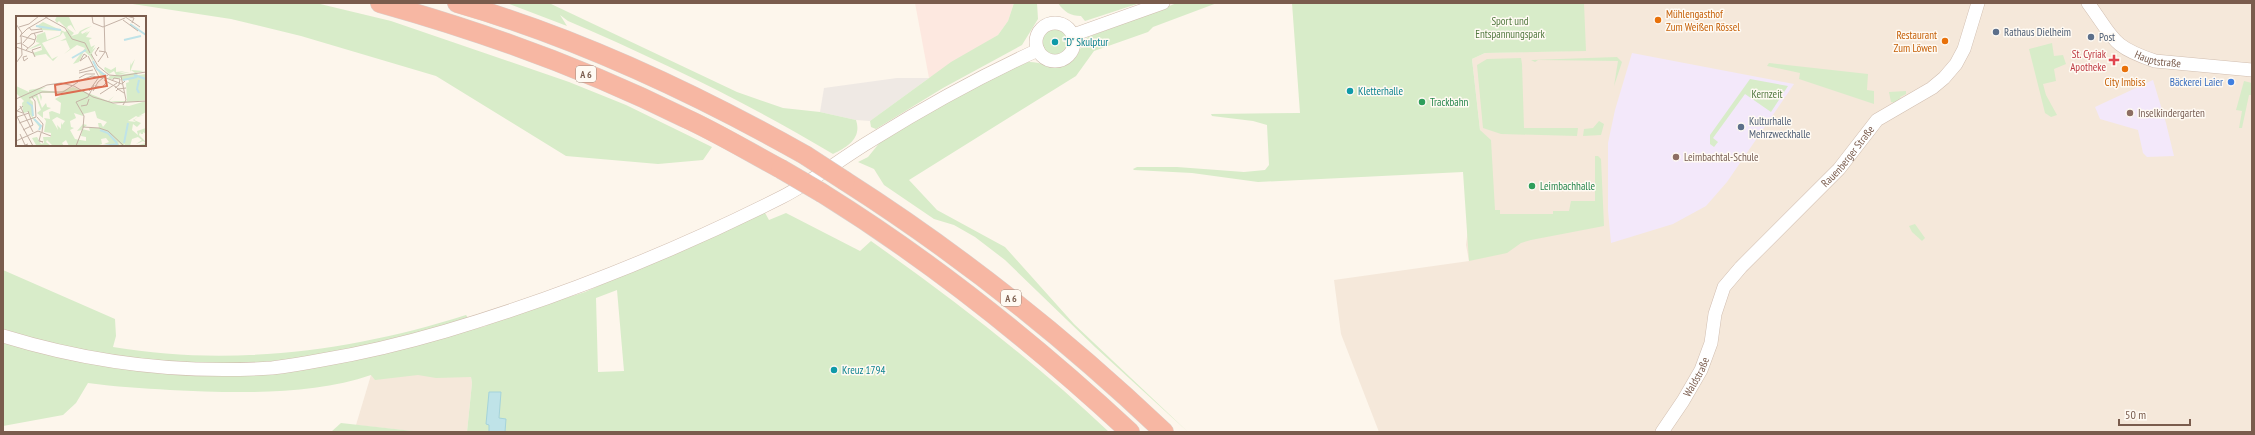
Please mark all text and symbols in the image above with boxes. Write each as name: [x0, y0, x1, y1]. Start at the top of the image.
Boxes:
place label: Mühlengasthof Zum Weißen Rössel: [1666, 7, 1740, 34]
park label: Sport und Entspannungspark: [1475, 14, 1546, 41]
marker: Mühlengasthof Zum Weißen Rössel: [1653, 15, 1663, 25]
inset map: [16, 16, 146, 146]
place label: Rathaus Dielheim: [2004, 25, 2071, 39]
marker: Rathaus Dielheim: [1991, 27, 2001, 37]
place label: Restaurant Zum Löwen: [1894, 28, 1937, 55]
place label: Post: [2099, 30, 2115, 44]
marker: Post: [2086, 32, 2096, 42]
place label: "D" Skulptur: [1063, 35, 1108, 49]
marker: Restaurant Zum Löwen: [1940, 36, 1950, 46]
marker: "D" Skulptur: [1050, 37, 1060, 47]
place label: St. Cyriak Apotheke: [2070, 47, 2107, 74]
street label: Hauptstraße: [2133, 47, 2182, 70]
marker: St. Cyriak Apotheke: [2109, 55, 2119, 65]
marker: City Imbiss: [2120, 64, 2130, 74]
road number: A 6: [576, 66, 596, 82]
place label: City Imbiss: [2105, 75, 2146, 89]
place label: Bäckerei Laier: [2170, 75, 2223, 89]
marker: Bäckerei Laier: [2226, 77, 2236, 87]
place label: Kletterhalle: [1358, 84, 1403, 98]
marker: Kletterhalle: [1345, 86, 1355, 96]
park label: Kernzeit: [1751, 87, 1783, 101]
place label: Trackbahn: [1430, 95, 1469, 109]
marker: Trackbahn: [1417, 97, 1427, 107]
place label: Inselkindergarten: [2138, 106, 2205, 120]
marker: Inselkindergarten: [2125, 108, 2135, 118]
place label: Kulturhalle Mehrzweckhalle: [1749, 114, 1811, 141]
marker: Kulturhalle Mehrzweckhalle: [1736, 122, 1746, 132]
street label: Rauenberger Straße: [1818, 122, 1877, 190]
place label: Leimbachtal-Schule: [1684, 150, 1759, 164]
marker: Leimbachtal-Schule: [1671, 152, 1681, 162]
place label: Leimbachhalle: [1540, 179, 1595, 193]
marker: Leimbachhalle: [1527, 181, 1537, 191]
road number: A 6: [1001, 290, 1021, 306]
street label: Waldstraße: [1680, 355, 1712, 399]
place label: Kreuz 1794: [842, 363, 885, 377]
marker: Kreuz 1794: [829, 365, 839, 375]
scale bar: [2119, 401, 2190, 427]
text: 50 m: [2125, 407, 2146, 422]

